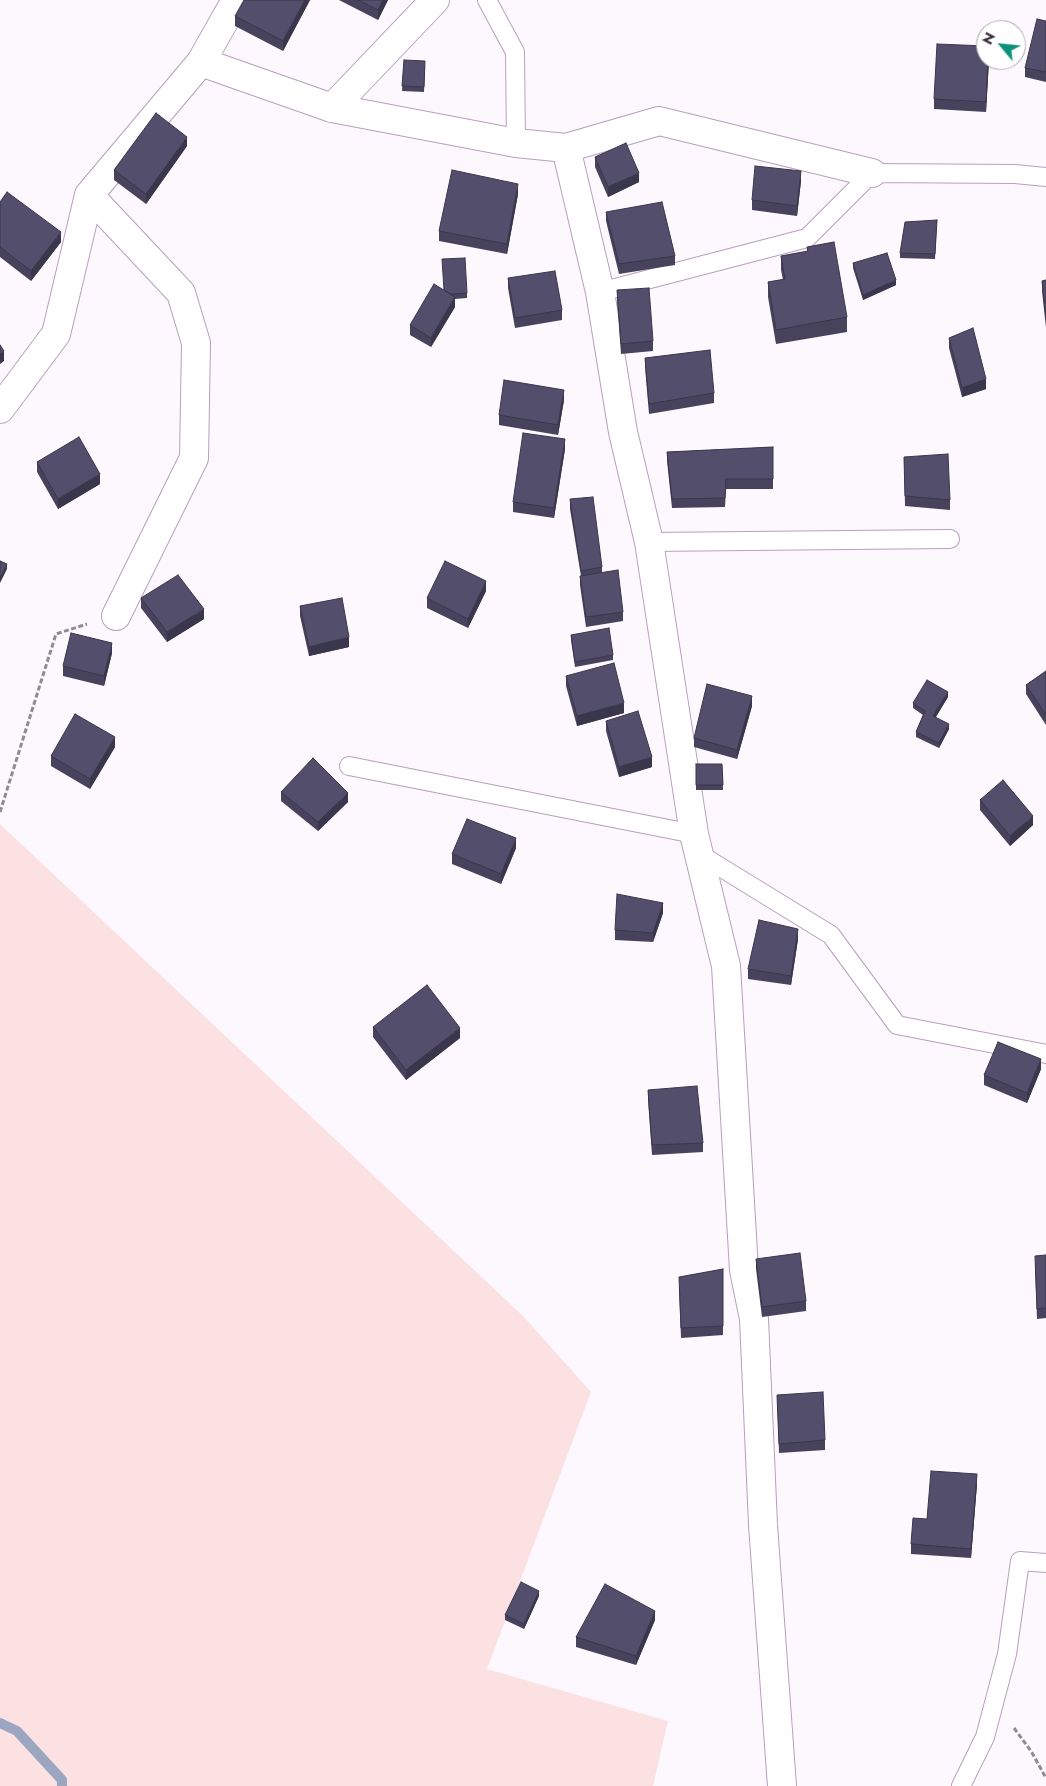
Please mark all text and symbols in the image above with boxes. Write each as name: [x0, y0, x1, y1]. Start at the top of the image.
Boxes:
north arrow: [976, 20, 1026, 70]
text: N: [977, 29, 1000, 48]

